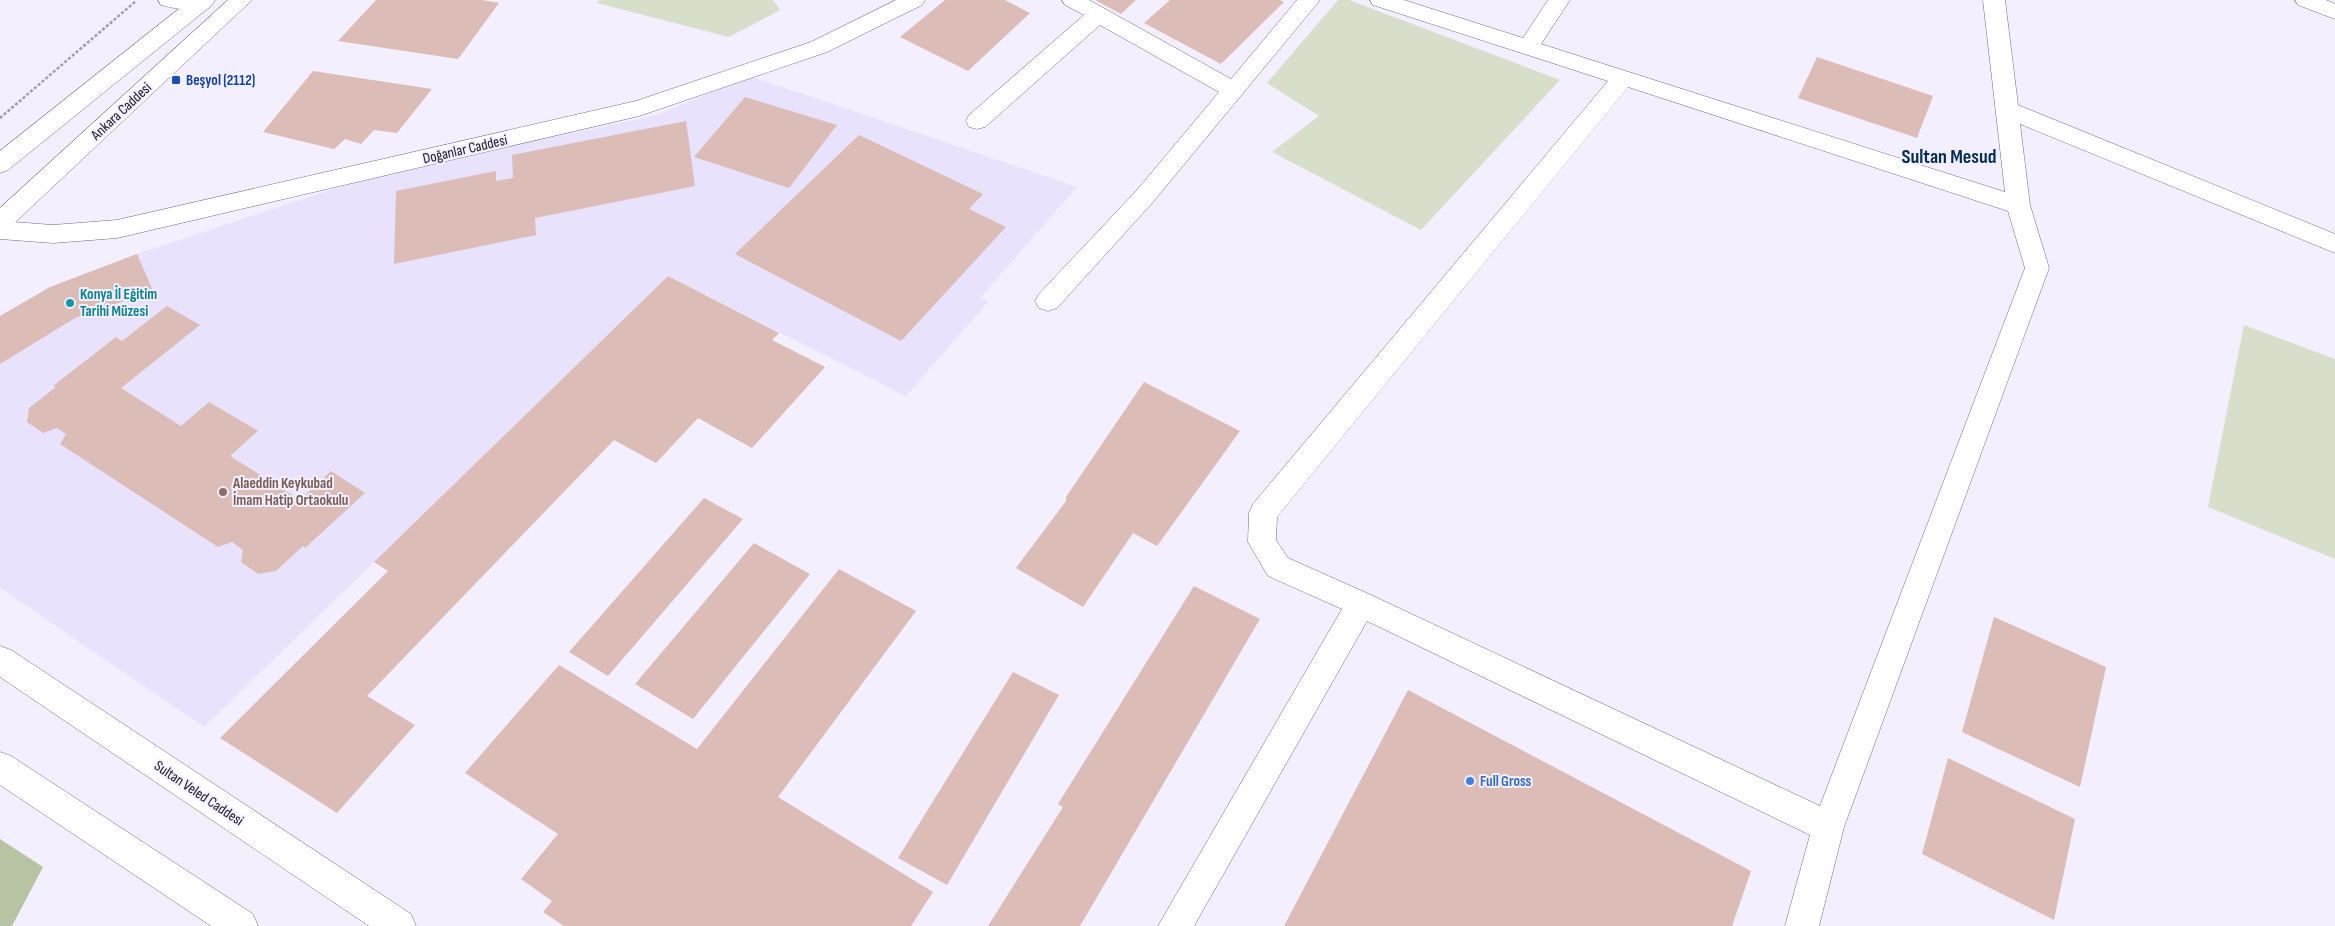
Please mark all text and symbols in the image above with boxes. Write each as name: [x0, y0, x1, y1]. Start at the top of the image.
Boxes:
place label: Beşyol (2112): [186, 71, 255, 90]
marker: Beşyol (2112): [170, 74, 182, 86]
street label: Ankara Caddesi: [86, 78, 156, 145]
street label: Doğanlar Caddesi: [421, 130, 510, 168]
district label: Sultan Mesud: [1902, 145, 1996, 169]
place label: Konya İl Eğitim Tarihi Müzesi: [80, 285, 157, 321]
marker: Konya İl Eğitim Tarihi Müzesi: [64, 297, 76, 309]
place label: Alaeddin Keykubad İmam Hatip Ortaokulu: [232, 474, 348, 510]
marker: Alaeddin Keykubad İmam Hatip Ortaokulu: [217, 486, 229, 498]
street label: Sultan Veled Caddesi: [150, 756, 247, 830]
place label: Full Gross: [1480, 772, 1532, 791]
marker: Full Gross: [1464, 775, 1476, 787]

